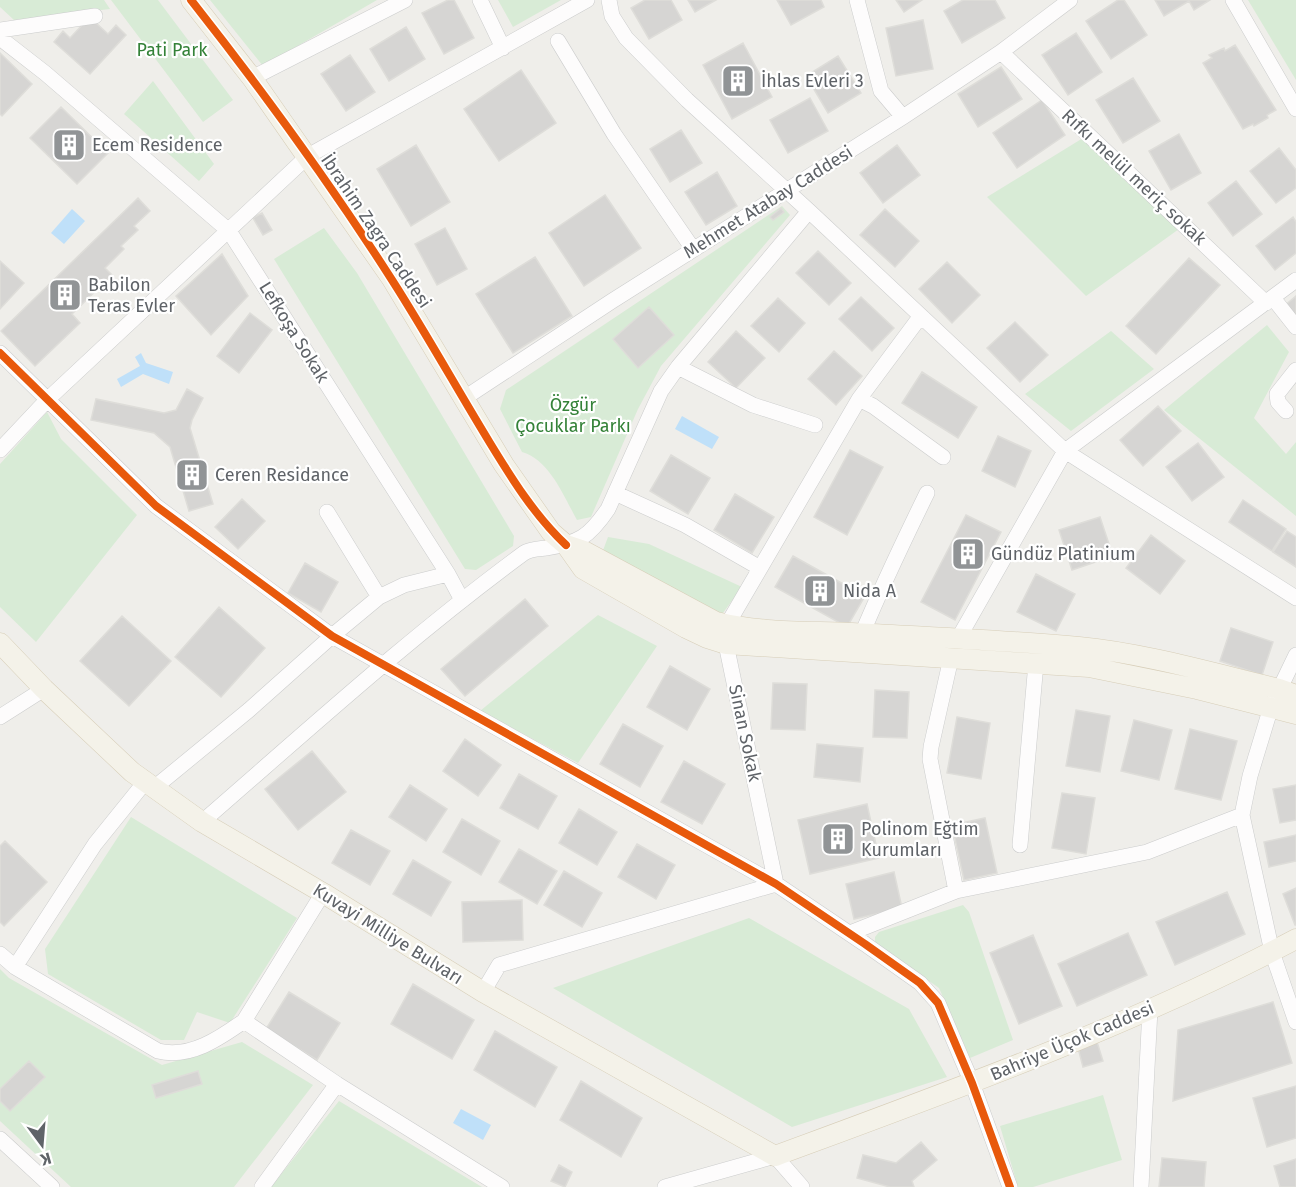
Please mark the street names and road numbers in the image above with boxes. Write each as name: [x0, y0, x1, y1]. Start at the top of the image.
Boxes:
street label: Rıfkı melül meriç sokak: [1057, 104, 1211, 250]
street label: Mehmet Atabay Caddesi: [679, 141, 857, 263]
street label: İbrahim Zagra Caddesi: [316, 150, 436, 312]
street label: Lefkoşa Sokak: [254, 277, 334, 387]
street label: Sinan Sokak: [724, 682, 766, 784]
street label: Kuvayi Milliye Bulvarı: [309, 879, 467, 989]
street label: Bahriye Üçok Caddesi: [987, 997, 1157, 1085]

